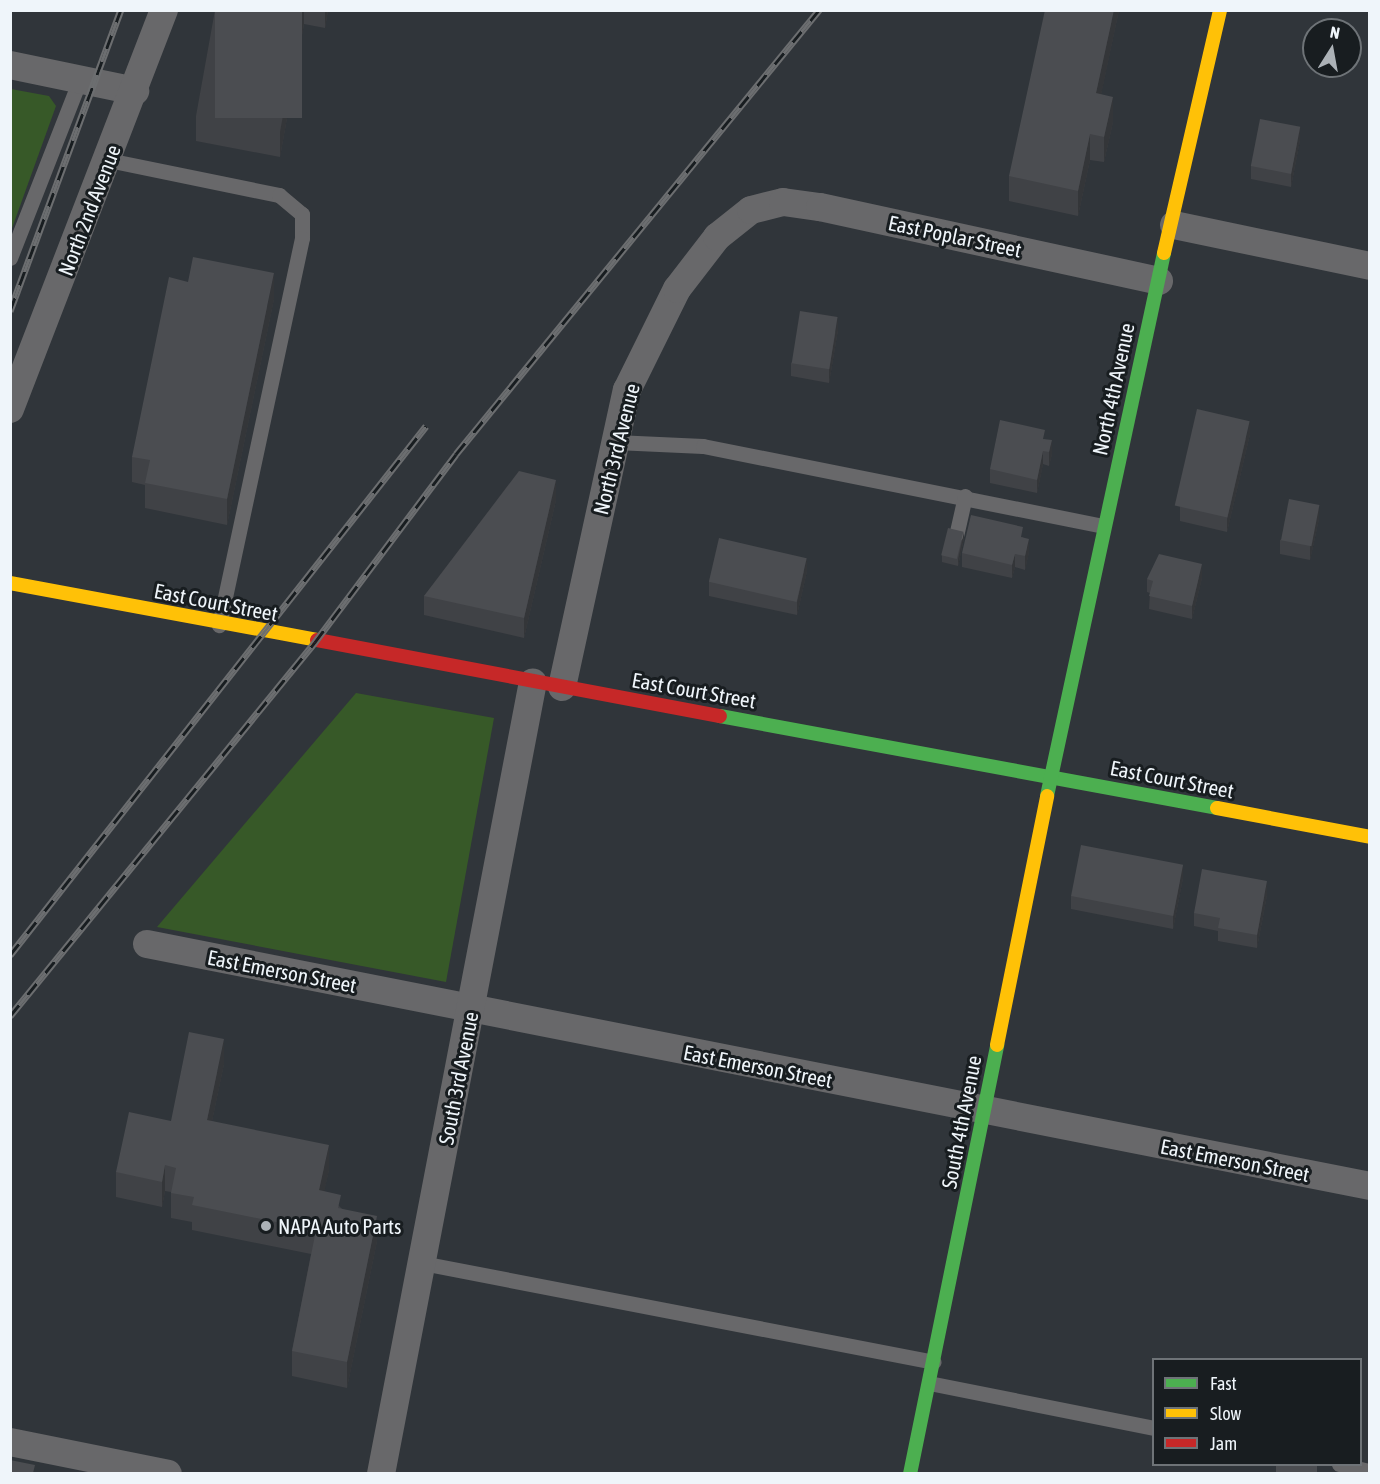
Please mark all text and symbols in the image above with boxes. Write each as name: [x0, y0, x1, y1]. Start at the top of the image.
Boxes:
north arrow: [1302, 18, 1362, 78]
text: N: [1329, 23, 1341, 42]
street label: North 2nd Avenue: [52, 141, 126, 279]
street label: East Poplar Street: [886, 210, 1024, 262]
street label: North 4th Avenue: [1087, 321, 1139, 457]
street label: North 3rd Avenue: [588, 381, 644, 517]
street label: East Court Street: [152, 578, 280, 626]
street label: East Court Street: [630, 667, 758, 713]
street label: East Court Street: [1108, 755, 1236, 803]
street label: East Emerson Street: [205, 944, 359, 998]
street label: South 3rd Avenue: [433, 1009, 483, 1147]
street label: East Emerson Street: [681, 1039, 835, 1093]
street label: South 4th Avenue: [936, 1053, 986, 1191]
street label: East Emerson Street: [1158, 1133, 1312, 1187]
place label: NAPA Auto Parts: [278, 1213, 401, 1239]
marker: NAPA Auto Parts: [259, 1219, 273, 1233]
legend: [1152, 1358, 1362, 1466]
text: Fast: [1210, 1373, 1237, 1394]
text: Slow: [1210, 1403, 1241, 1424]
text: Jam: [1210, 1433, 1237, 1454]

